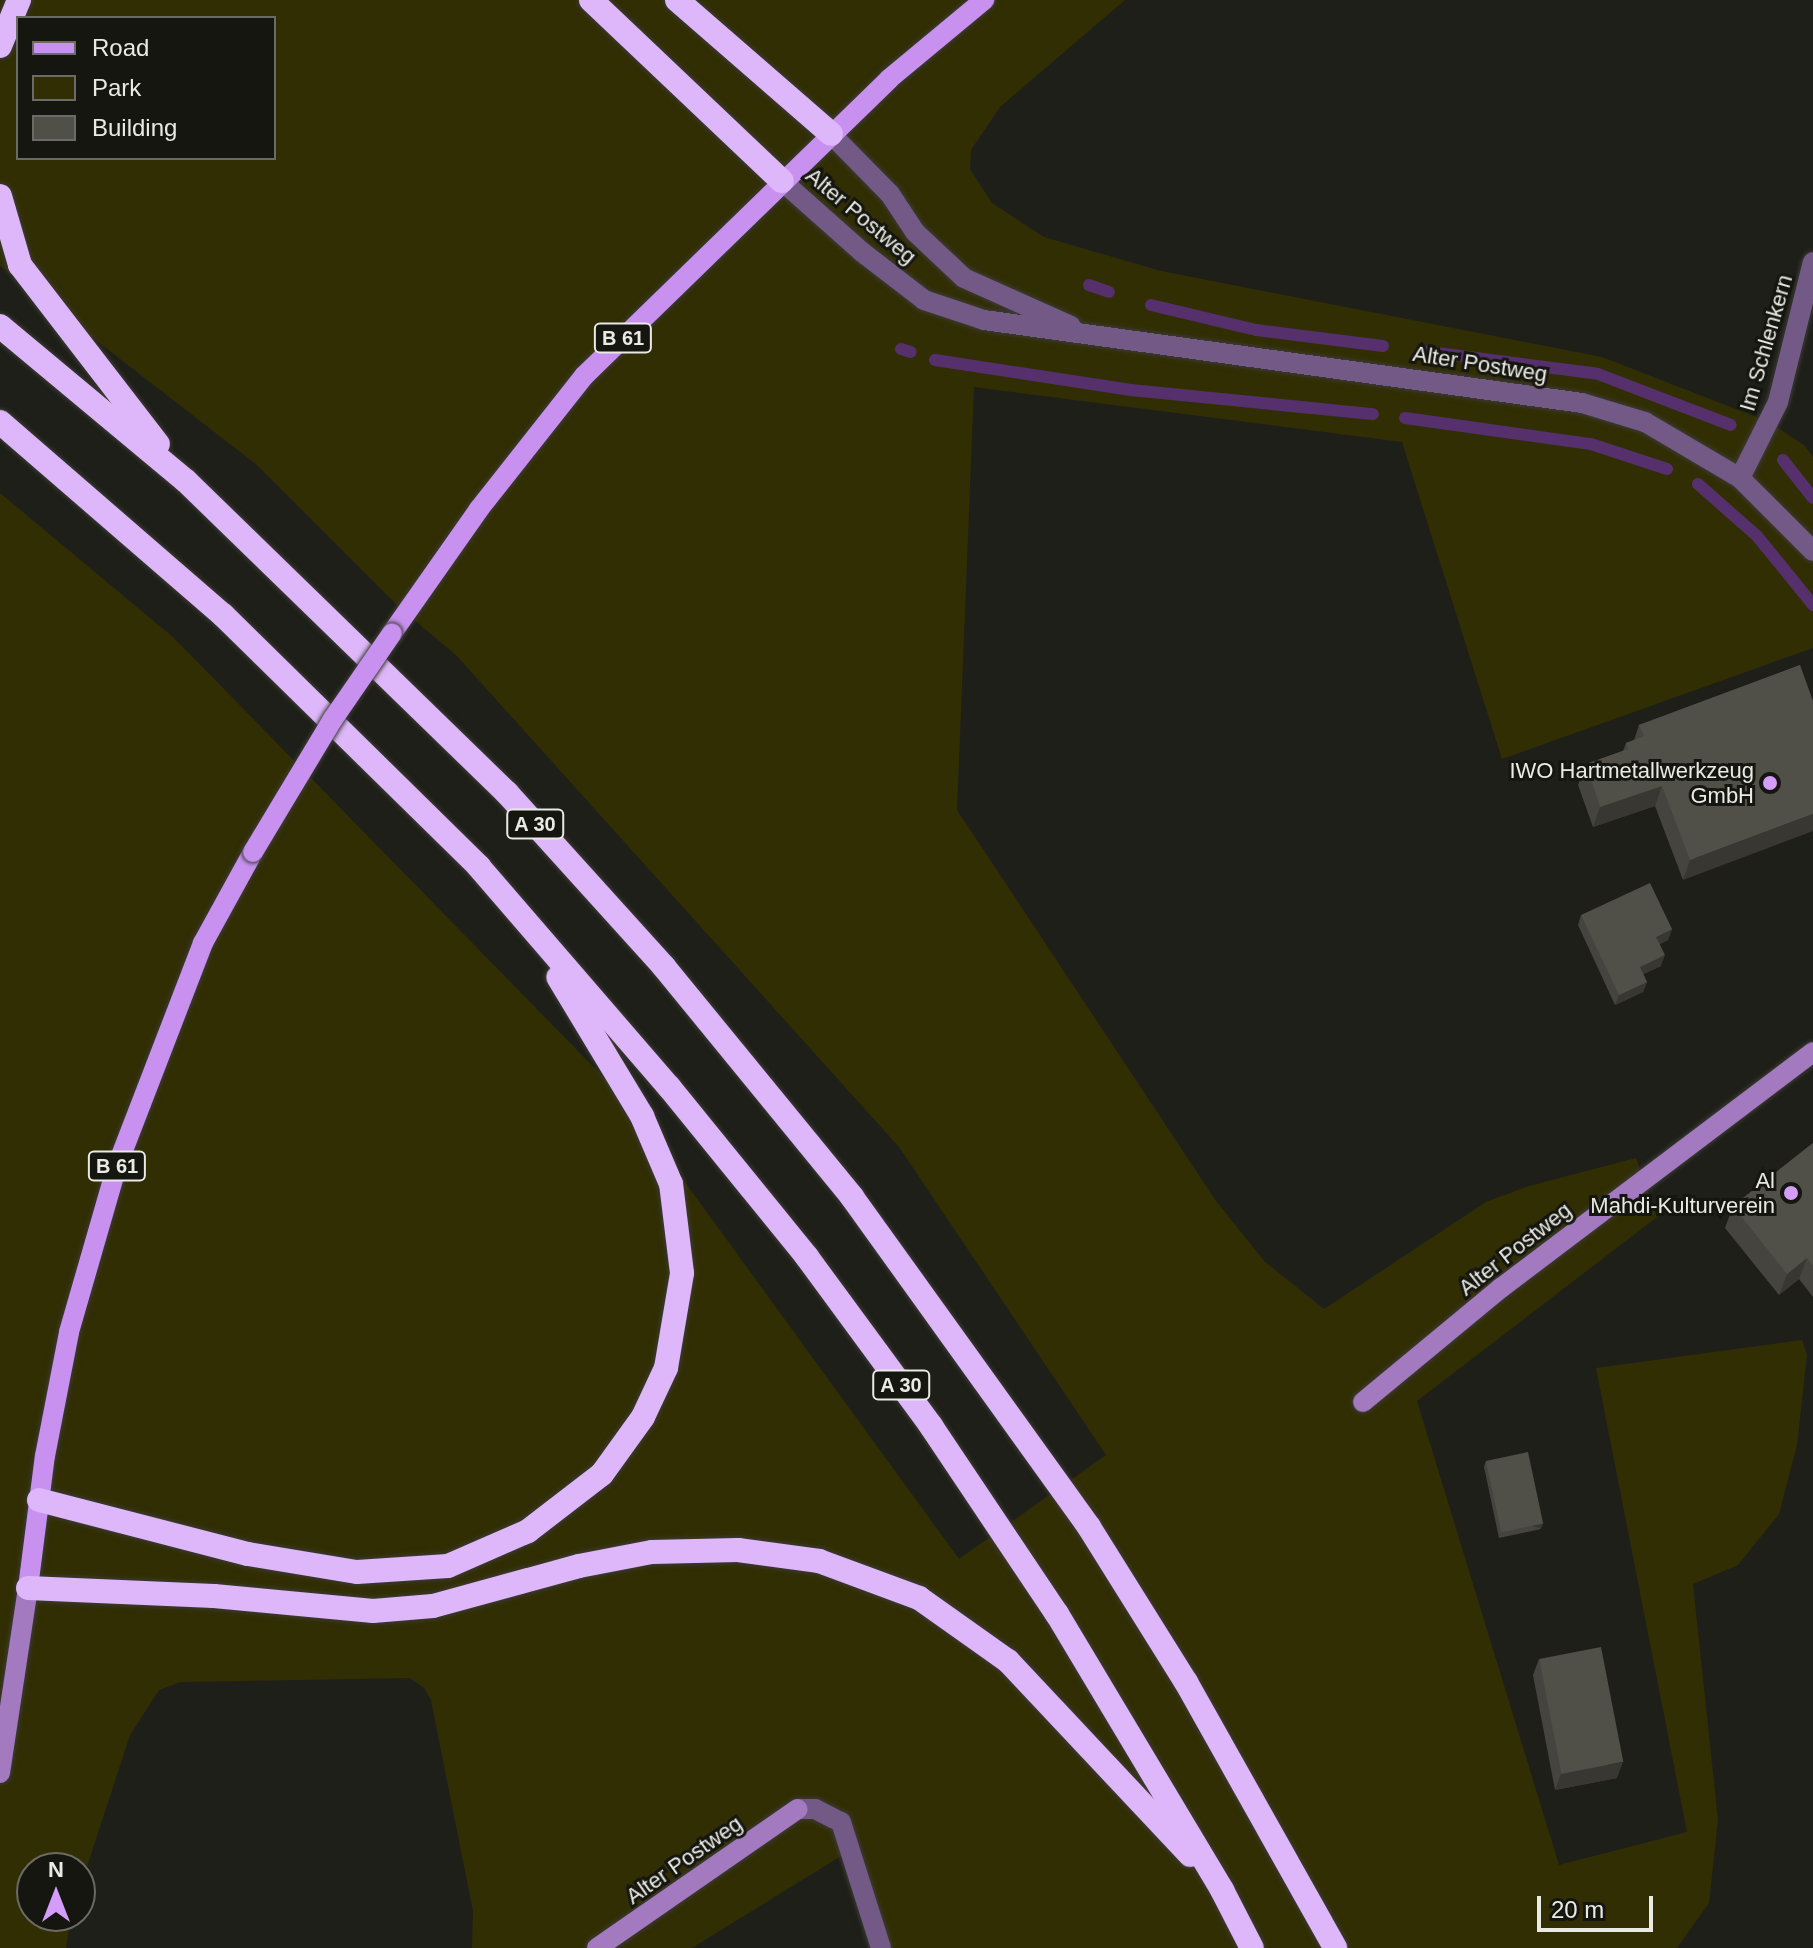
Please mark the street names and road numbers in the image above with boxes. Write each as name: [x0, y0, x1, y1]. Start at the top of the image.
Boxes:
street label: Alter Postweg: [801, 162, 921, 270]
street label: Im Schlenkern: [1734, 272, 1798, 414]
road number: B 61: [593, 322, 653, 354]
street label: Alter Postweg: [1411, 340, 1549, 388]
road number: A 30: [505, 808, 565, 840]
road number: B 61: [87, 1150, 147, 1182]
street label: Alter Postweg: [1453, 1197, 1577, 1301]
road number: A 30: [871, 1369, 931, 1401]
street label: Alter Postweg: [621, 1810, 747, 1910]

